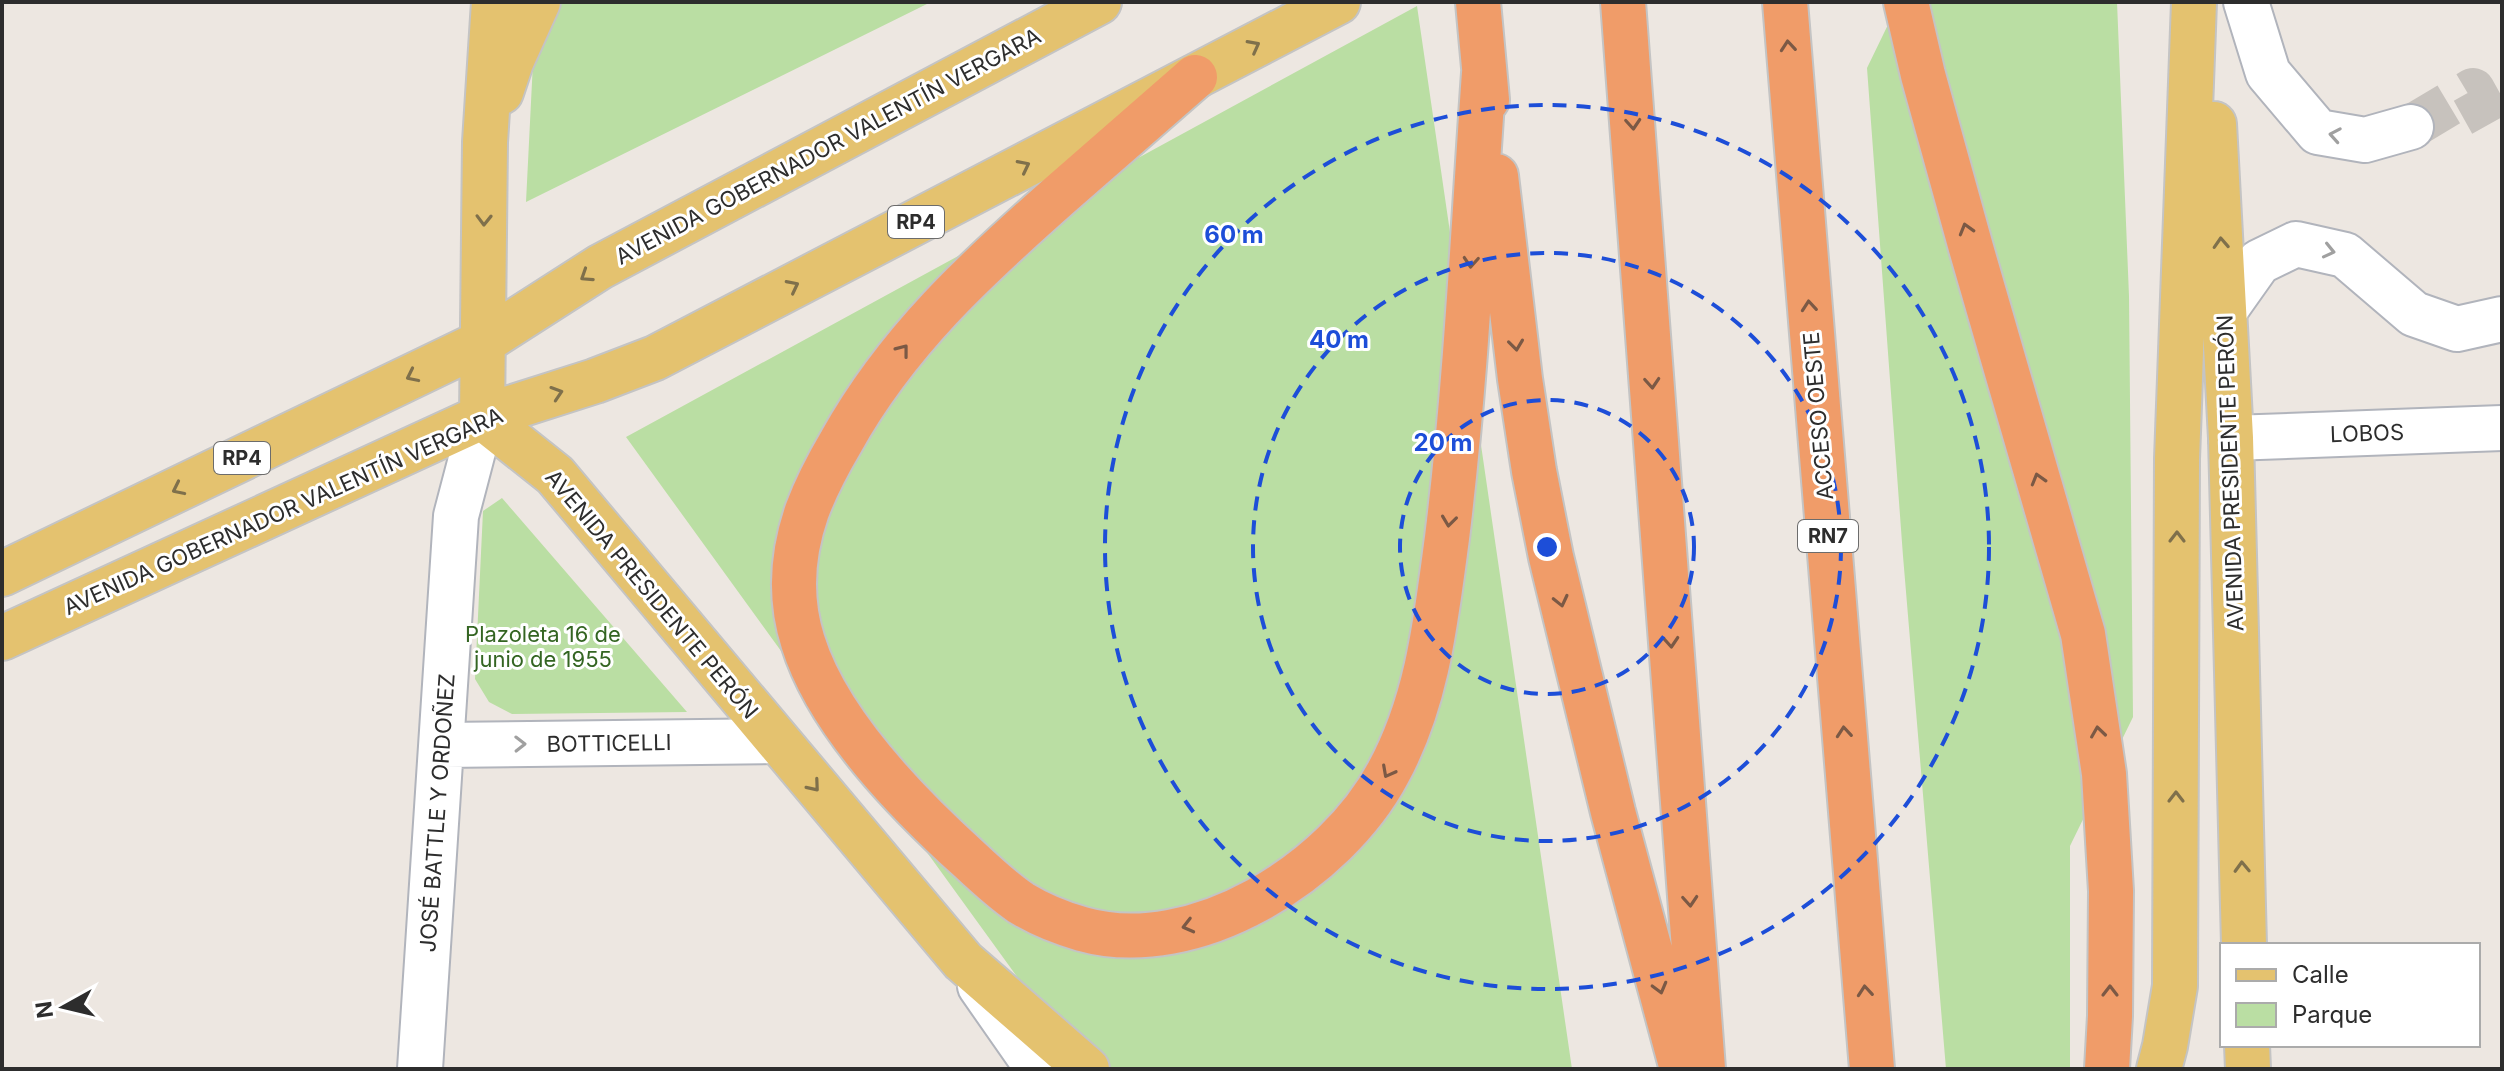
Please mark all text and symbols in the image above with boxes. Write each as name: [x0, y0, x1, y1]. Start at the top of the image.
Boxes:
street label: AVENIDA GOBERNADOR VALENTÍN VERGARA: [611, 22, 1045, 270]
one-way arrow: [1780, 39, 1797, 52]
one-way arrow: [1246, 41, 1261, 56]
one-way arrow: [1624, 118, 1641, 131]
one-way arrow: [2328, 127, 2342, 144]
one-way arrow: [1015, 161, 1030, 176]
road number: RP4: [888, 206, 944, 238]
one-way arrow: [475, 214, 493, 227]
text: 60 m: [1204, 220, 1264, 249]
one-way arrow: [1959, 223, 1975, 237]
one-way arrow: [2213, 236, 2230, 249]
one-way arrow: [2322, 242, 2335, 259]
one-way arrow: [1463, 256, 1480, 269]
one-way arrow: [580, 267, 595, 282]
one-way arrow: [785, 281, 799, 296]
one-way arrow: [1801, 299, 1818, 312]
street label: AVENIDA PRESIDENTE PERÓN: [2211, 314, 2249, 632]
text: 40 m: [1309, 325, 1369, 354]
street label: ACCESO OESTE: [1798, 331, 1838, 501]
one-way arrow: [1508, 339, 1525, 352]
one-way arrow: [894, 344, 908, 359]
one-way arrow: [406, 366, 421, 382]
one-way arrow: [1643, 377, 1660, 390]
one-way arrow: [549, 386, 563, 402]
street label: AVENIDA GOBERNADOR VALENTÍN VERGARA: [59, 402, 507, 620]
street label: LOBOS: [2330, 419, 2404, 447]
text: 20 m: [1414, 428, 1472, 457]
road number: RP4: [214, 442, 270, 474]
street label: AVENIDA PRESIDENTE PERÓN: [540, 464, 764, 724]
one-way arrow: [2031, 473, 2047, 487]
one-way arrow: [172, 479, 186, 495]
one-way arrow: [1440, 515, 1457, 528]
road number: RN7: [1798, 520, 1858, 552]
one-way arrow: [2168, 530, 2186, 543]
centre of rings: [1533, 533, 1561, 561]
one-way arrow: [1552, 593, 1569, 607]
park label: Plazoleta 16 de junio de 1955: [465, 621, 621, 672]
one-way arrow: [1662, 636, 1679, 649]
street label: JOSÉ BATTLE Y ORDOÑEZ: [414, 673, 460, 953]
one-way arrow: [1836, 725, 1853, 738]
one-way arrow: [2090, 725, 2107, 739]
street label: BOTTICELLI: [546, 729, 672, 757]
one-way arrow: [514, 735, 527, 753]
one-way arrow: [1382, 764, 1397, 778]
one-way arrow: [804, 776, 819, 791]
one-way arrow: [2167, 790, 2185, 803]
one-way arrow: [2234, 860, 2251, 873]
one-way arrow: [1682, 895, 1699, 908]
one-way arrow: [1182, 917, 1195, 934]
legend: [2220, 943, 2480, 1047]
text: Calle: [2292, 960, 2349, 989]
north arrow: [24, 967, 104, 1047]
one-way arrow: [1651, 981, 1667, 995]
one-way arrow: [1857, 984, 1874, 997]
one-way arrow: [2102, 984, 2119, 997]
text: N: [30, 1000, 58, 1020]
text: Parque: [2292, 1000, 2372, 1029]

